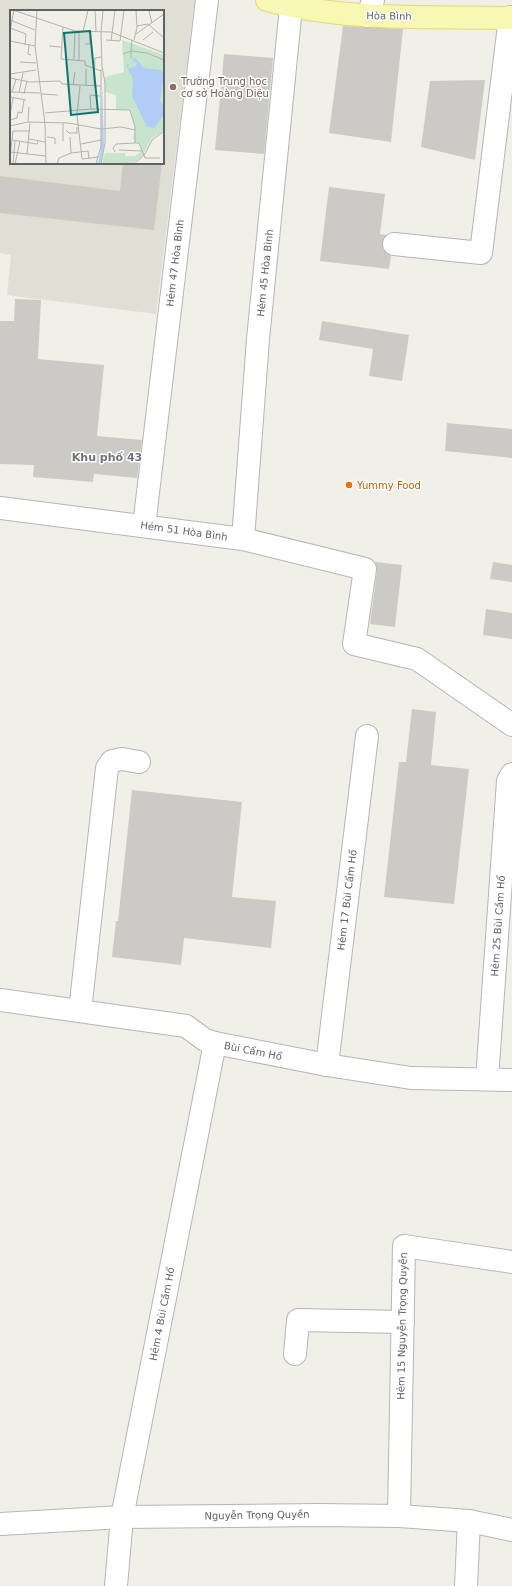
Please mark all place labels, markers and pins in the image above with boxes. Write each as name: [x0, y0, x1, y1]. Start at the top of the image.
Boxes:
place label: Trường Trung học cơ sở Hoàng Diệu: [180, 76, 269, 100]
marker: Trường Trung học cơ sở Hoàng Diệu: [168, 82, 178, 92]
marker: Yummy Food: [344, 480, 354, 490]
place label: Yummy Food: [356, 480, 421, 491]

